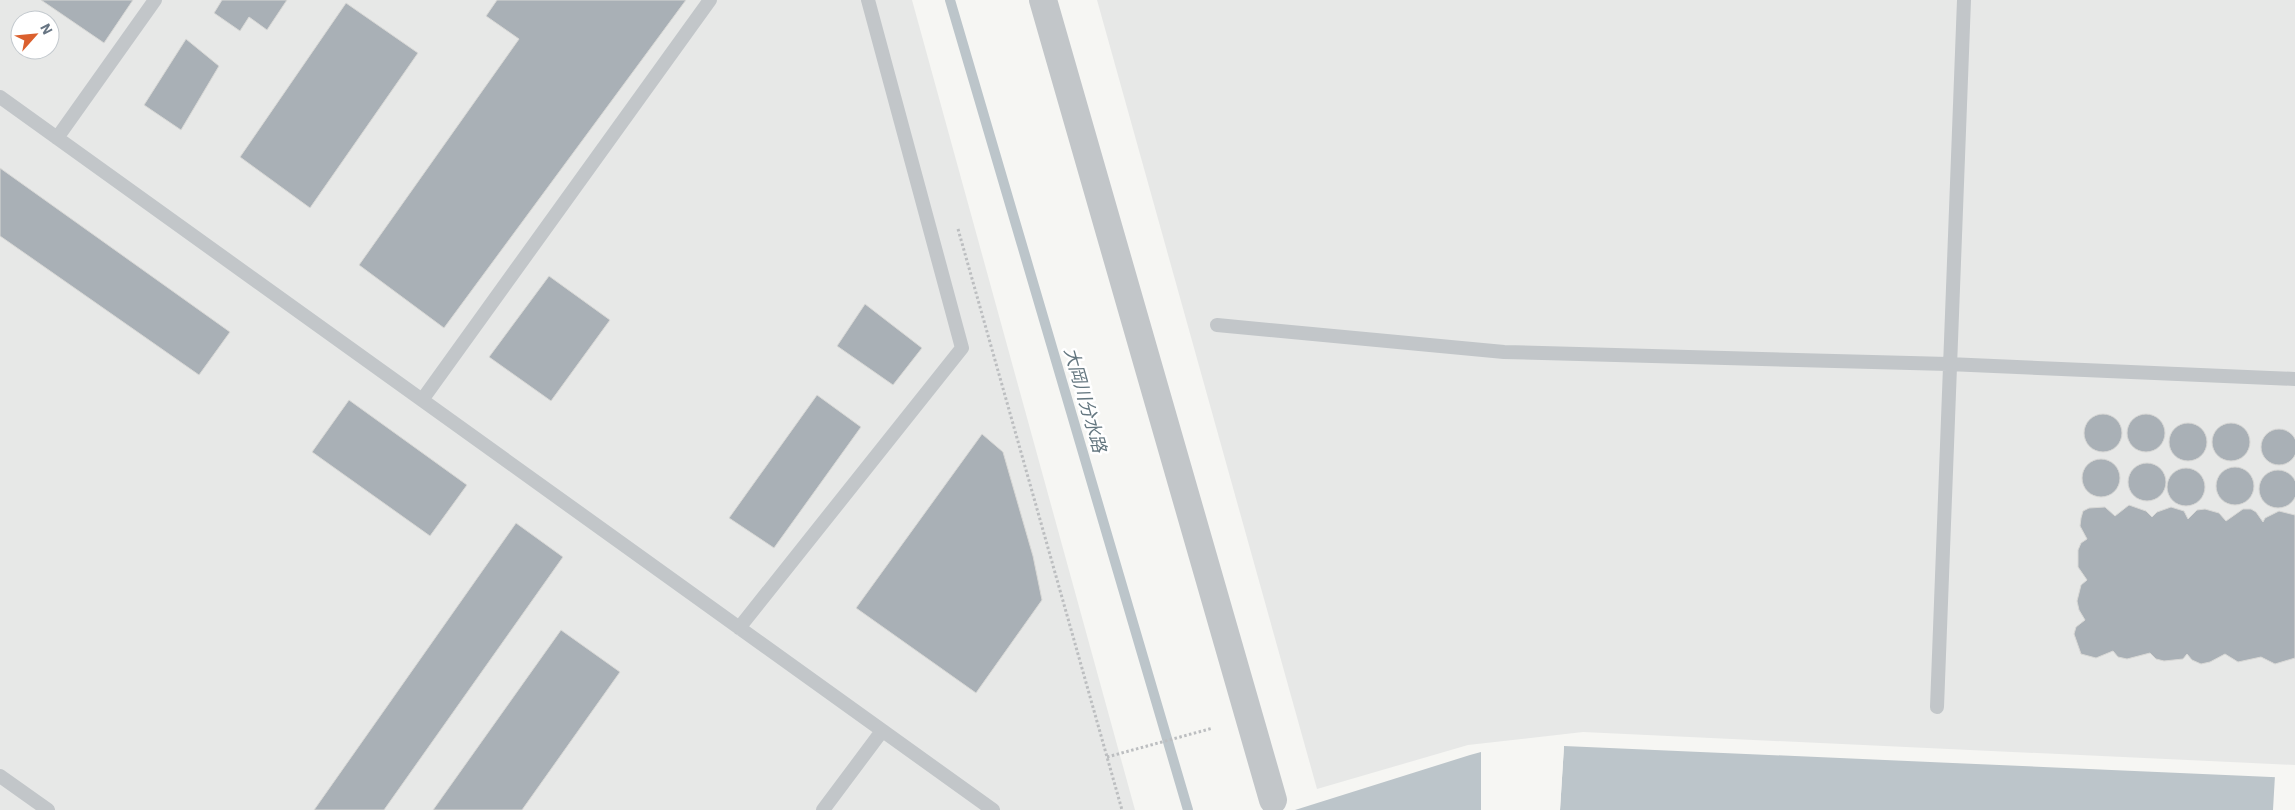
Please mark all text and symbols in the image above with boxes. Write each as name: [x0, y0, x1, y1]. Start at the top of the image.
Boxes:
north arrow: [10, 10, 60, 60]
text: N: [36, 20, 57, 38]
water label: 大岡川分水路: [1060, 345, 1112, 457]

